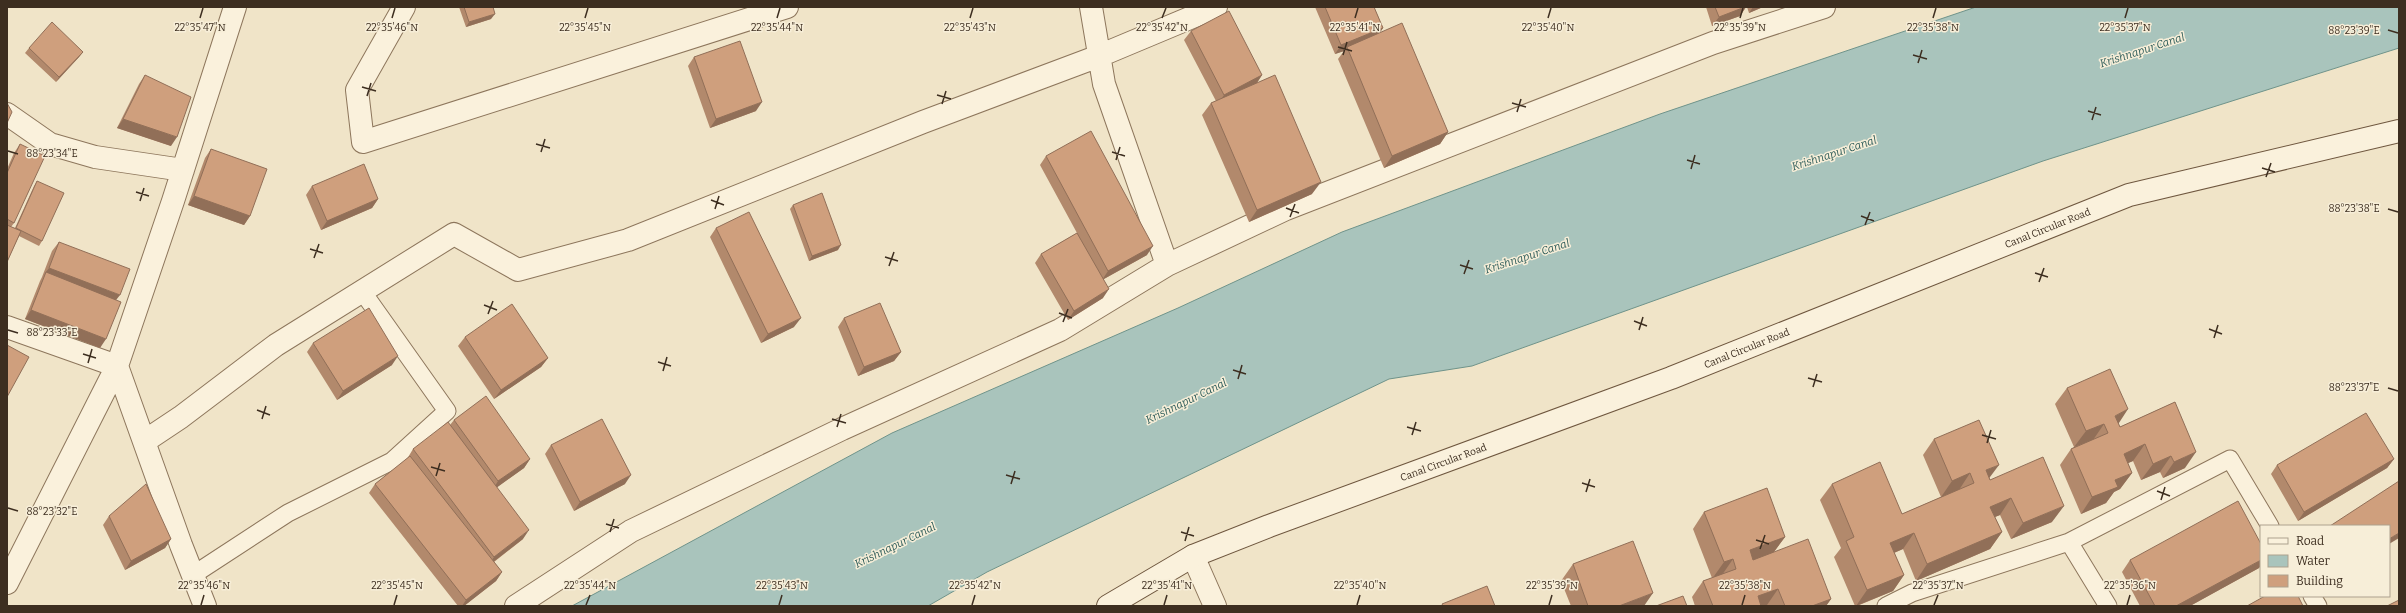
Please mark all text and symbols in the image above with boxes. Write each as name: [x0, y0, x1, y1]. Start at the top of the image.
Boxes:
text: 22°35'47"N: [174, 22, 226, 34]
text: 22°35'46"N: [366, 22, 418, 34]
text: 22°35'45"N: [559, 22, 611, 34]
text: 22°35'44"N: [751, 22, 803, 34]
text: 22°35'43"N: [944, 22, 996, 34]
text: 22°35'42"N: [1136, 22, 1188, 34]
text: 22°35'41"N: [1330, 22, 1380, 34]
text: 22°35'40"N: [1522, 22, 1574, 34]
text: 22°35'39"N: [1714, 22, 1766, 34]
text: 22°35'38"N: [1907, 22, 1959, 34]
text: 22°35'37"N: [2099, 22, 2151, 34]
text: 88°23'39"E: [2328, 25, 2380, 37]
water label: Krishnapur Canal: [2098, 31, 2186, 70]
water label: Krishnapur Canal: [1790, 134, 1878, 173]
text: 88°23'34"E: [26, 148, 78, 160]
text: 88°23'38"E: [2328, 203, 2380, 215]
street label: Canal Circular Road: [2003, 206, 2092, 251]
water label: Krishnapur Canal: [1483, 237, 1571, 276]
street label: Canal Circular Road: [1702, 326, 1791, 371]
text: 88°23'33"E: [27, 327, 77, 339]
water label: Krishnapur Canal: [1144, 376, 1229, 427]
text: 88°23'37"E: [2329, 382, 2379, 394]
street label: Canal Circular Road: [1399, 441, 1489, 484]
text: 88°23'32"E: [27, 506, 77, 518]
water label: Krishnapur Canal: [853, 520, 938, 571]
legend: [2260, 525, 2390, 597]
text: Road: [2296, 534, 2324, 548]
text: Water: [2296, 554, 2331, 568]
text: Building: [2296, 574, 2343, 588]
text: 22°35'46"N: [178, 580, 230, 592]
text: 22°35'45"N: [371, 580, 423, 592]
text: 22°35'44"N: [564, 580, 616, 592]
text: 22°35'43"N: [756, 580, 808, 592]
text: 22°35'42"N: [949, 580, 1001, 592]
text: 22°35'41"N: [1142, 580, 1192, 592]
text: 22°35'40"N: [1334, 580, 1386, 592]
text: 22°35'39"N: [1526, 580, 1578, 592]
text: 22°35'38"N: [1719, 580, 1771, 592]
text: 22°35'37"N: [1912, 580, 1964, 592]
text: 22°35'36"N: [2104, 580, 2156, 592]

